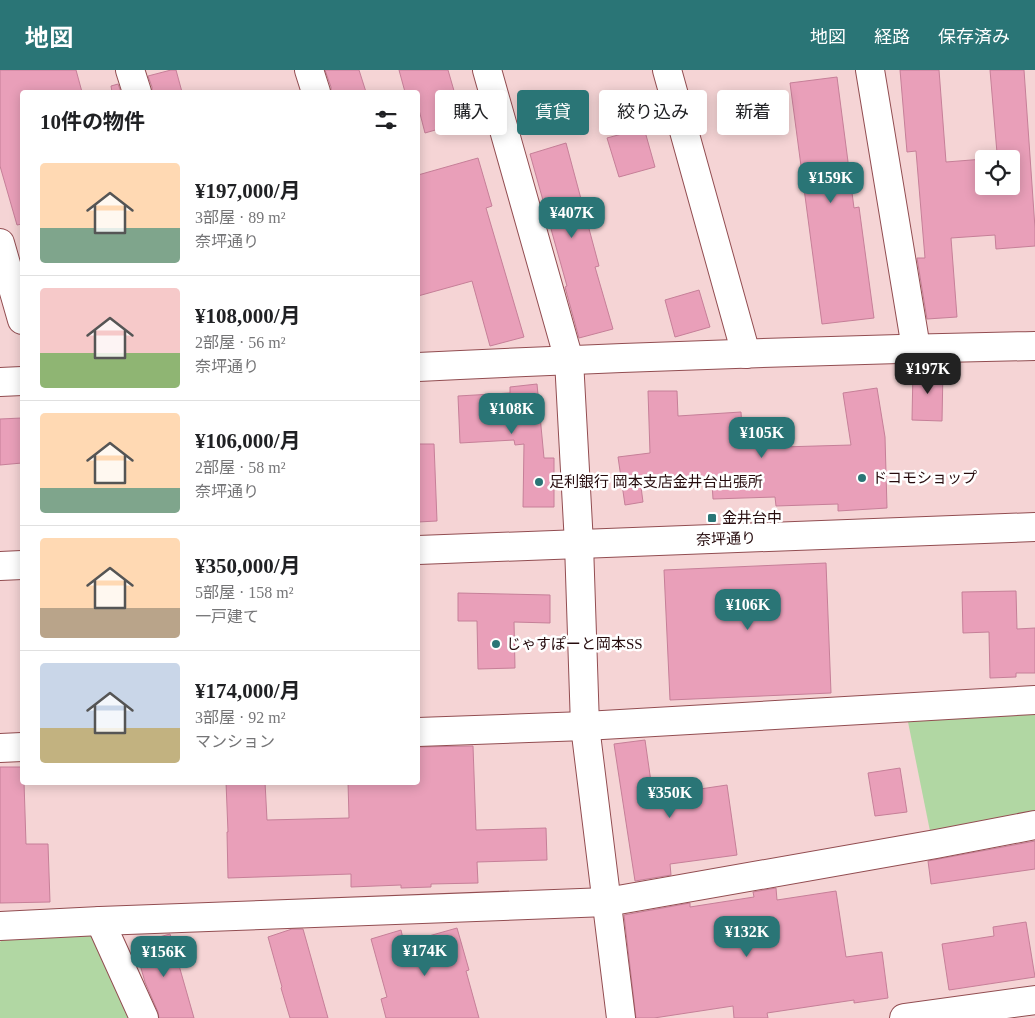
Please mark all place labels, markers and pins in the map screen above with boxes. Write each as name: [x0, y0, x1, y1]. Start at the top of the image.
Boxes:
pin: ¥159K: [796, 162, 866, 204]
pin: ¥407K: [537, 196, 607, 239]
pin: ¥197K: [893, 352, 963, 395]
pin: ¥108K: [477, 392, 547, 435]
pin: ¥105K: [727, 416, 797, 459]
place label: ドコモショップ: [872, 470, 977, 486]
marker: ドコモショップ: [856, 472, 868, 484]
place label: 足利銀行 岡本支店金井台出張所: [549, 473, 763, 490]
marker: 足利銀行 岡本支店金井台出張所: [533, 476, 545, 488]
place label: 金井台中: [722, 509, 782, 526]
marker: 金井台中: [706, 512, 718, 524]
pin: ¥106K: [713, 588, 783, 631]
place label: じゃすぽーと岡本SS: [506, 636, 643, 652]
marker: じゃすぽーと岡本SS: [490, 638, 502, 650]
pin: ¥350K: [635, 776, 705, 819]
pin: ¥132K: [712, 916, 782, 958]
pin: ¥174K: [390, 934, 460, 977]
pin: ¥156K: [129, 936, 199, 978]

